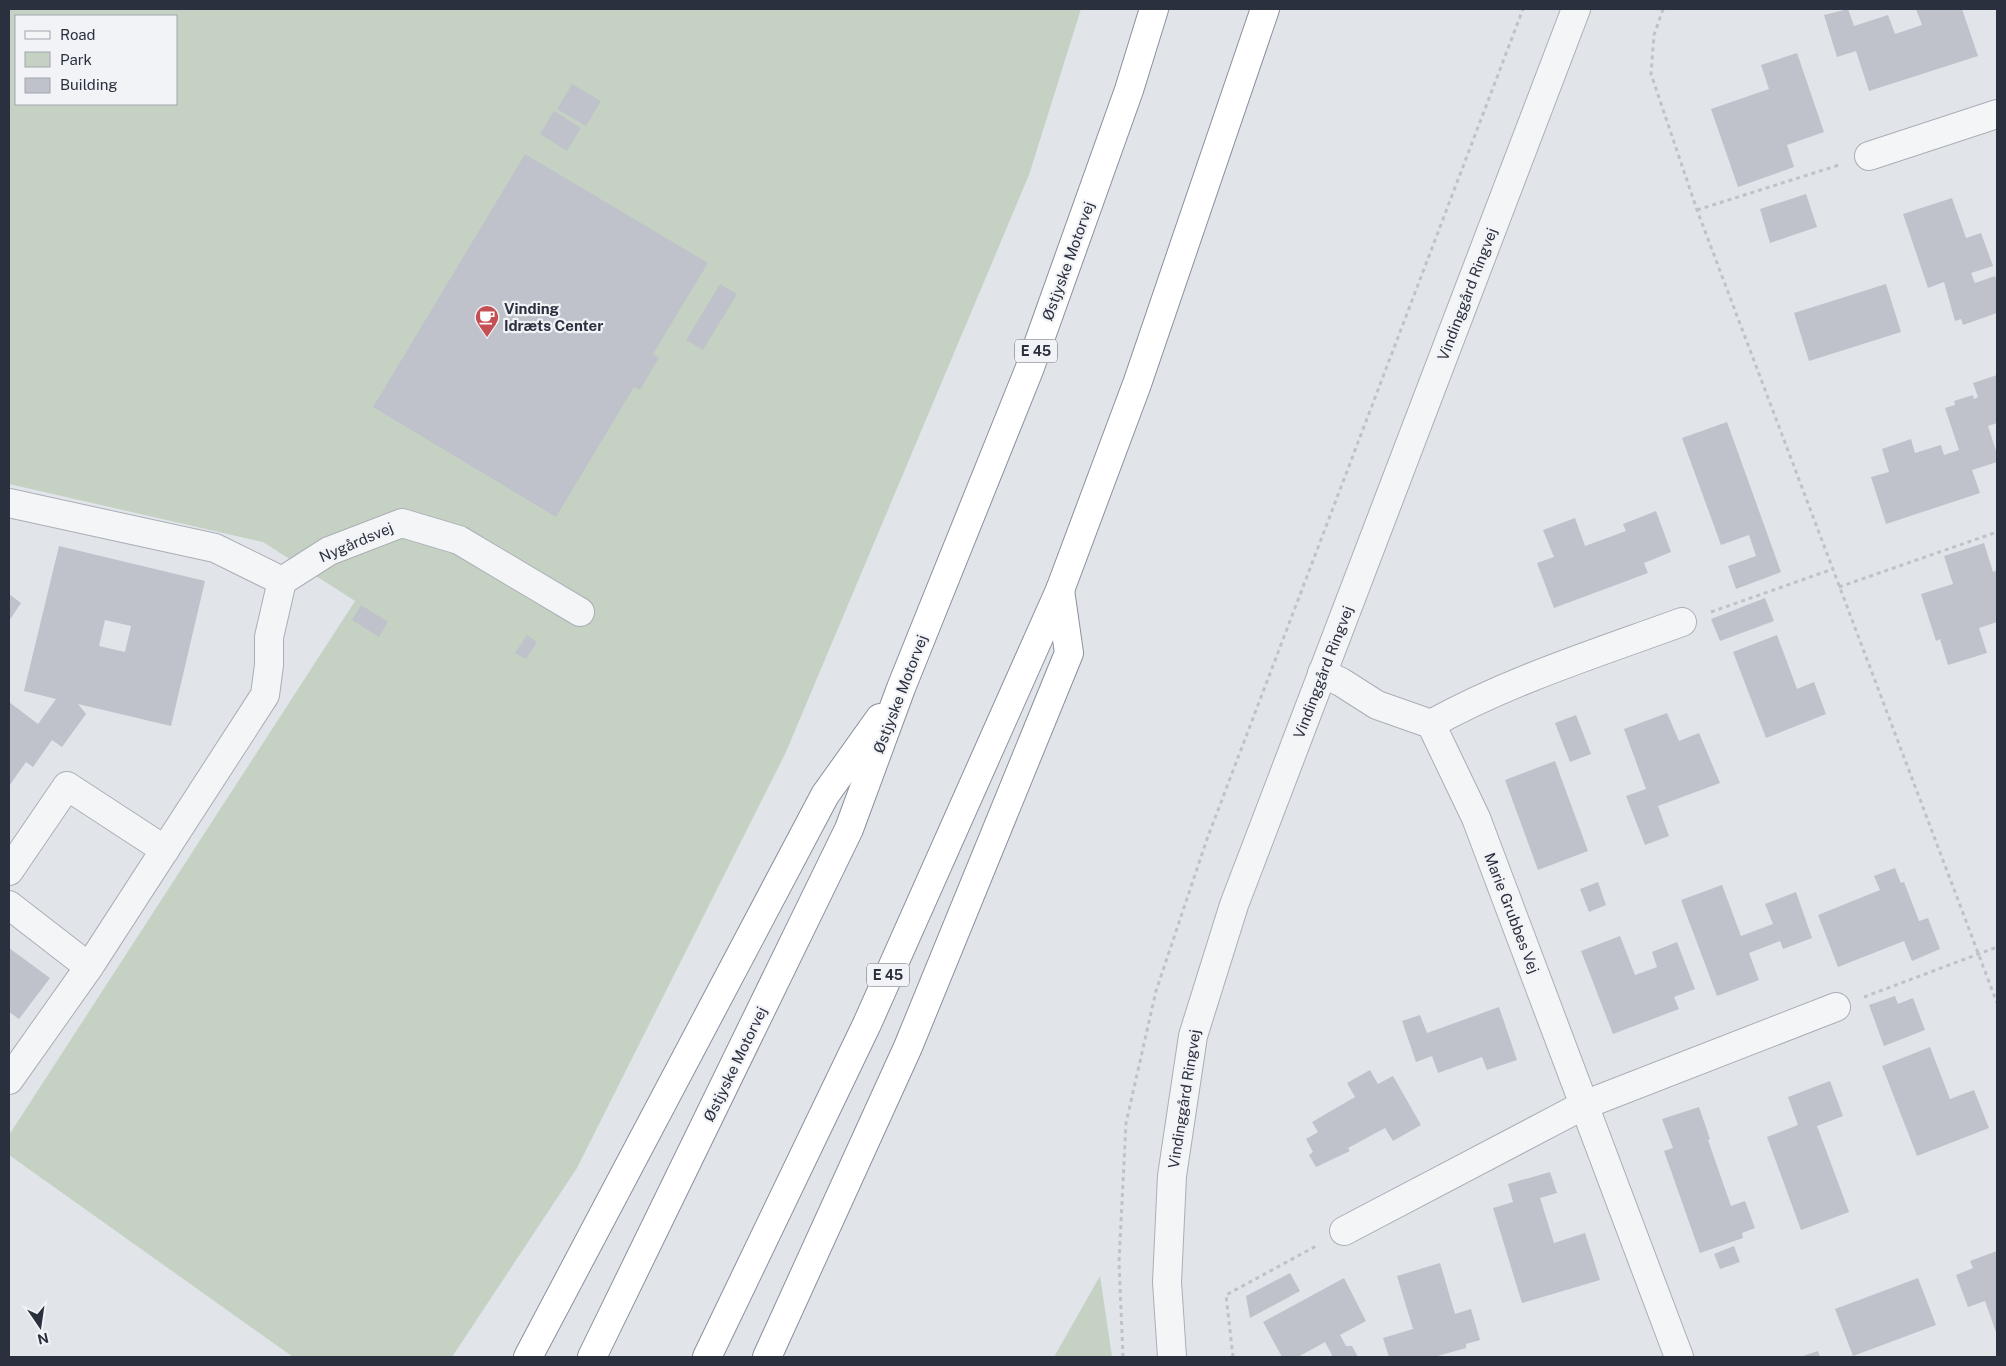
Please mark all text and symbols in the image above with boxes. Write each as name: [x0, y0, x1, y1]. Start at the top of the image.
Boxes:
legend: [15, 15, 178, 105]
text: Road: [60, 26, 96, 43]
text: Park: [60, 51, 92, 68]
text: Building: [60, 76, 118, 93]
street label: Østjyske Motorvej: [1039, 199, 1097, 323]
street label: Vindinggård Ringvej: [1434, 225, 1500, 363]
place label: Vinding Idræts Center: [504, 300, 603, 334]
cafe icon: Vinding Idræts Center: [474, 304, 500, 338]
road number: E 45: [1015, 340, 1057, 362]
street label: Nygårdsvej: [316, 519, 396, 565]
street label: Vindinggård Ringvej: [1290, 603, 1356, 741]
street label: Østjyske Motorvej: [870, 632, 930, 756]
street label: Marie Grubbes Vej: [1481, 850, 1543, 976]
road number: E 45: [867, 964, 909, 986]
street label: Østjyske Motorvej: [700, 1004, 770, 1124]
street label: Vindinggård Ringvej: [1165, 1028, 1203, 1170]
north arrow: [15, 1301, 65, 1351]
text: N: [36, 1330, 50, 1348]

